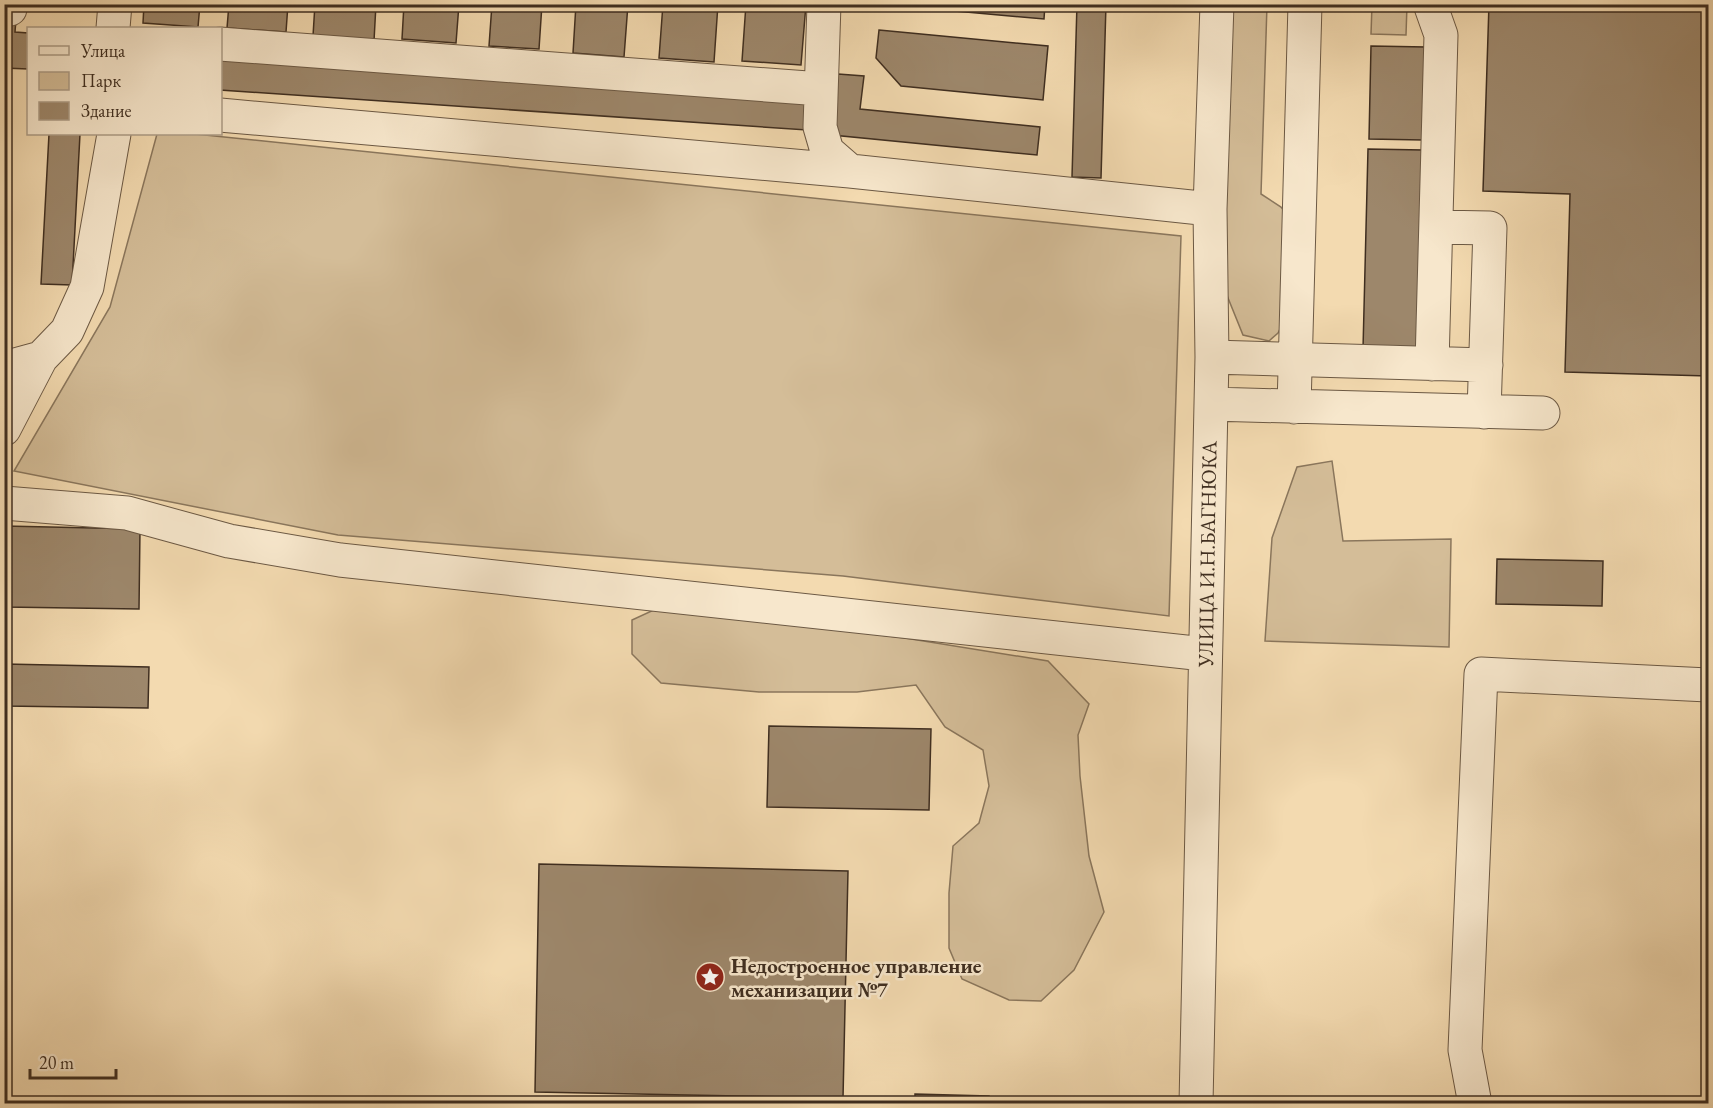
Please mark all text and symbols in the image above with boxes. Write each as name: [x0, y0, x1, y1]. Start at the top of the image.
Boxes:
legend: [27, 27, 222, 135]
text: Улица: [80, 39, 126, 62]
text: Парк: [81, 69, 121, 92]
text: Здание: [81, 99, 131, 122]
street label: УЛИЦА И.Н.БАГНЮКА: [1192, 440, 1222, 668]
place label: Недостроенное управление механизации №7: [731, 952, 982, 1003]
place icon: Недостроенное управление механизации №7: [694, 961, 726, 993]
scale bar: [30, 1042, 116, 1080]
text: 20 m: [39, 1051, 74, 1074]

